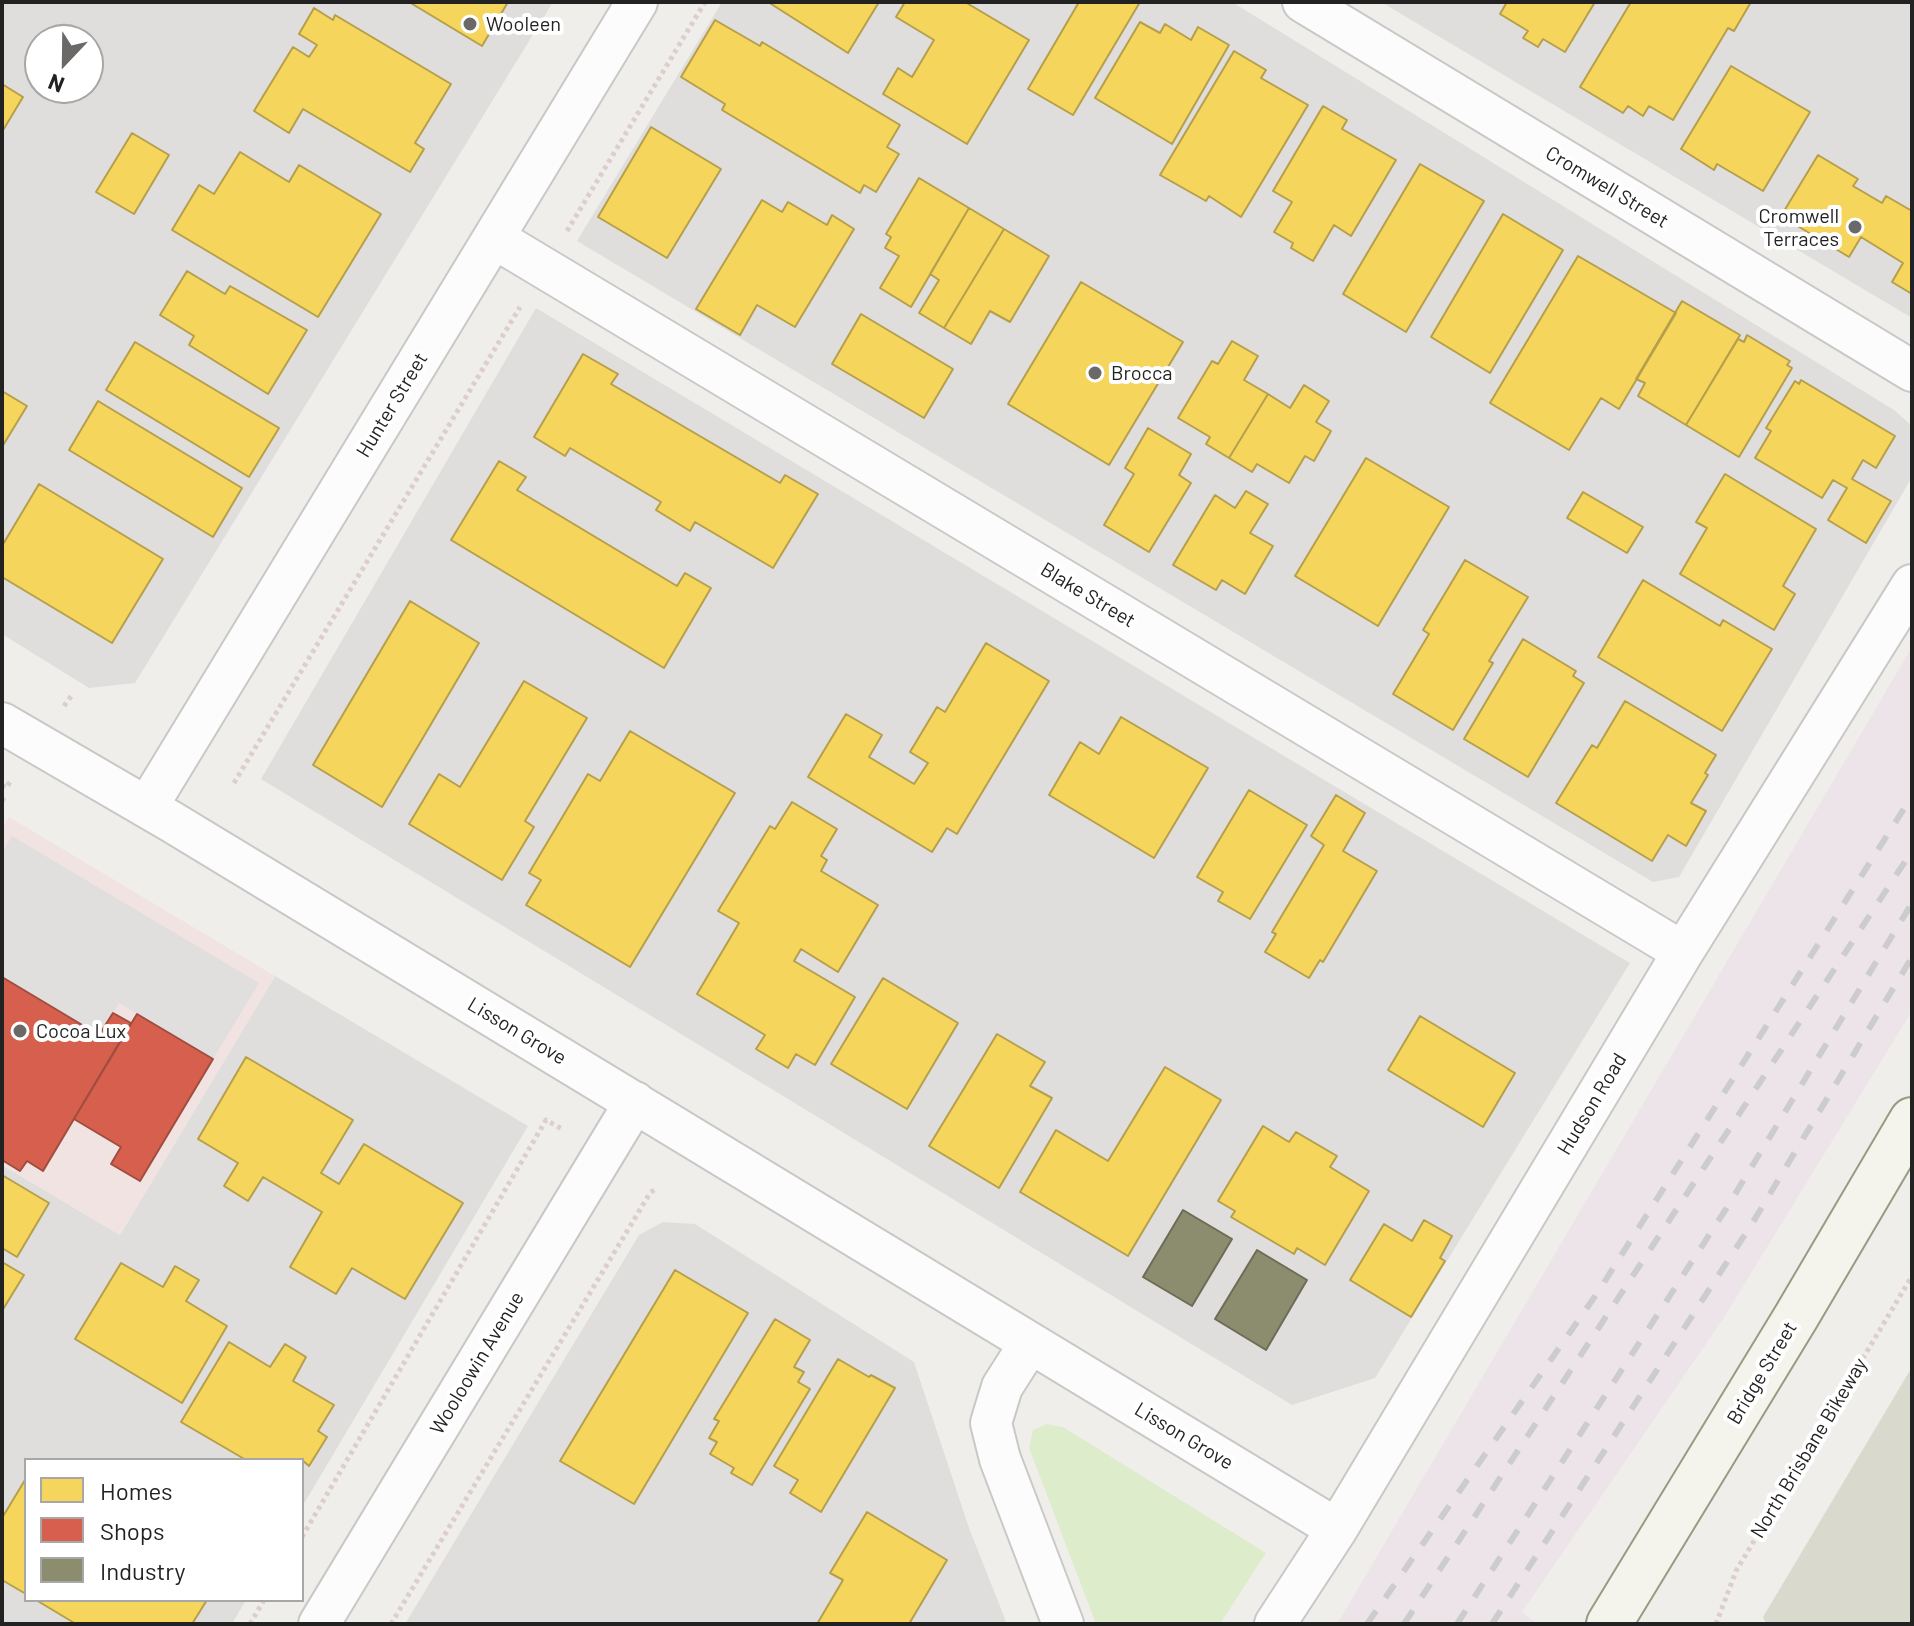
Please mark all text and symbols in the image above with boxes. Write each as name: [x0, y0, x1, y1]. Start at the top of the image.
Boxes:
place label: Wooleen: [486, 12, 561, 36]
marker: Wooleen: [461, 15, 479, 33]
north arrow: [24, 24, 104, 104]
text: N: [44, 70, 67, 99]
street label: Cromwell Street: [1541, 141, 1673, 233]
place label: Cromwell Terraces: [1758, 204, 1839, 251]
marker: Cromwell Terraces: [1846, 218, 1864, 236]
street label: Hunter Street: [351, 348, 433, 462]
place label: Brocca: [1111, 361, 1173, 385]
marker: Brocca: [1086, 364, 1104, 382]
street label: Blake Street: [1036, 557, 1140, 633]
street label: Lisson Grove: [463, 992, 571, 1070]
place label: Cocoa Lux: [36, 1019, 126, 1043]
marker: Cocoa Lux: [11, 1022, 29, 1040]
street label: Hudson Road: [1552, 1049, 1632, 1159]
street label: Wooloowin Avenue: [425, 1287, 529, 1439]
street label: Bridge Street: [1722, 1317, 1802, 1429]
street label: North Brisbane Bikeway: [1746, 1353, 1872, 1543]
street label: Lisson Grove: [1130, 1397, 1238, 1475]
legend: [24, 1458, 304, 1602]
text: Homes: [100, 1476, 173, 1505]
text: Shops: [100, 1516, 165, 1545]
text: Industry: [100, 1556, 186, 1585]

